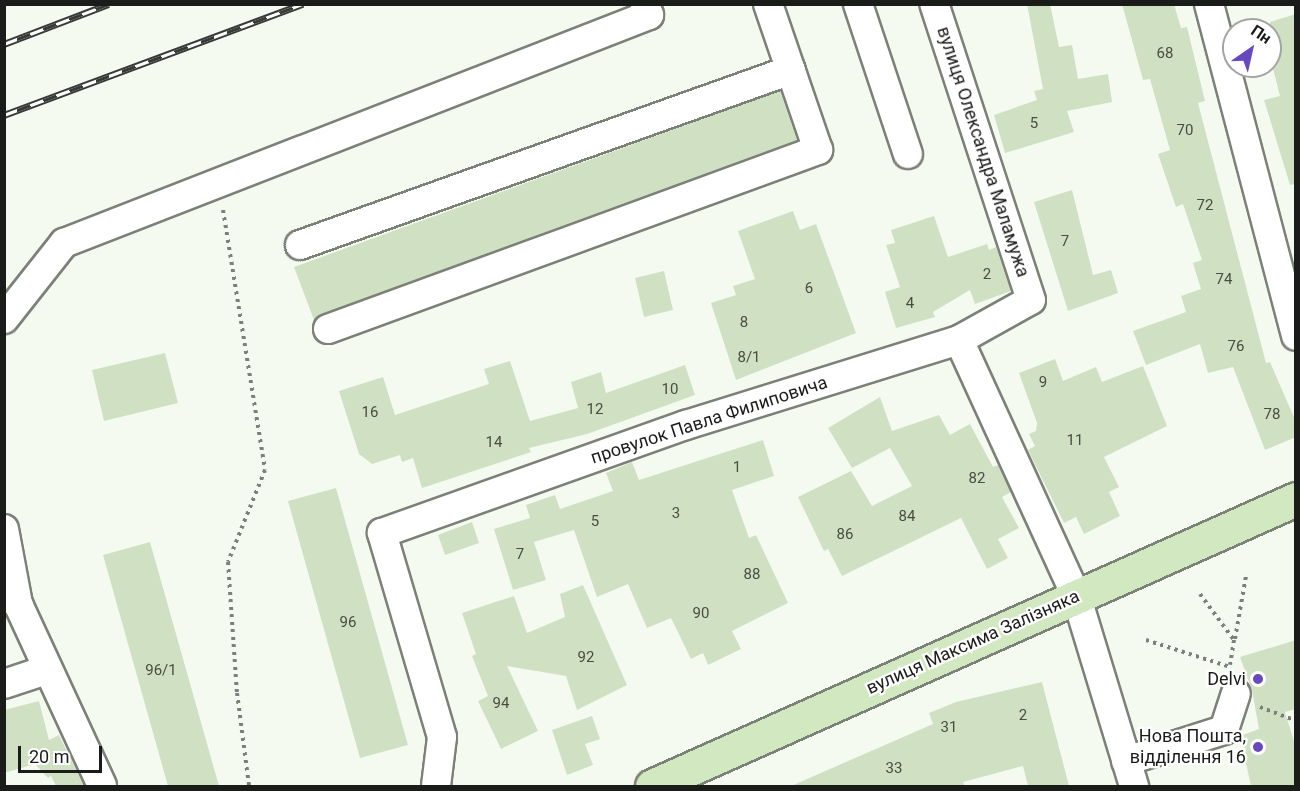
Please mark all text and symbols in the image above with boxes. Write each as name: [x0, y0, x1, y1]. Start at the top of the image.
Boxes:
north arrow: [1222, 18, 1282, 78]
text: Пн: [1247, 21, 1275, 48]
street label: вулиця Олександра Маламужа: [932, 24, 1034, 280]
house number: 68: [1157, 45, 1173, 63]
house number: 5: [1030, 115, 1038, 133]
house number: 70: [1177, 122, 1193, 140]
house number: 72: [1197, 197, 1213, 215]
house number: 7: [1061, 233, 1069, 251]
house number: 2: [983, 266, 991, 284]
house number: 74: [1216, 271, 1232, 289]
house number: 6: [805, 280, 813, 298]
house number: 4: [906, 295, 914, 313]
house number: 8: [740, 314, 748, 332]
house number: 76: [1228, 338, 1244, 356]
house number: 8/1: [737, 349, 761, 367]
street label: провулок Павла Филиповича: [588, 371, 830, 469]
house number: 9: [1039, 374, 1047, 392]
house number: 10: [662, 381, 678, 399]
house number: 12: [587, 401, 603, 419]
house number: 16: [362, 404, 378, 422]
house number: 78: [1264, 406, 1280, 424]
house number: 11: [1067, 432, 1083, 450]
house number: 14: [486, 434, 502, 452]
house number: 1: [733, 459, 741, 477]
house number: 82: [969, 470, 985, 488]
house number: 3: [672, 505, 680, 523]
house number: 84: [899, 508, 915, 526]
house number: 5: [591, 513, 599, 531]
house number: 86: [837, 526, 853, 544]
house number: 7: [516, 546, 524, 564]
house number: 88: [744, 566, 760, 584]
street label: вулиця Максима Залізняка: [863, 585, 1083, 699]
house number: 90: [693, 605, 709, 623]
house number: 96: [340, 614, 356, 632]
house number: 92: [578, 649, 594, 667]
house number: 96/1: [145, 662, 177, 680]
place label: Delvi: [1207, 668, 1246, 690]
marker: Delvi: [1251, 672, 1265, 686]
house number: 94: [493, 695, 509, 713]
house number: 2: [1019, 707, 1027, 725]
house number: 31: [941, 719, 957, 737]
place label: Нова Пошта, відділення 16: [1130, 726, 1246, 768]
scale bar: [21, 734, 105, 772]
marker: Нова Пошта, відділення 16: [1251, 740, 1265, 754]
text: 20 m: [29, 746, 69, 767]
house number: 33: [886, 760, 902, 778]

